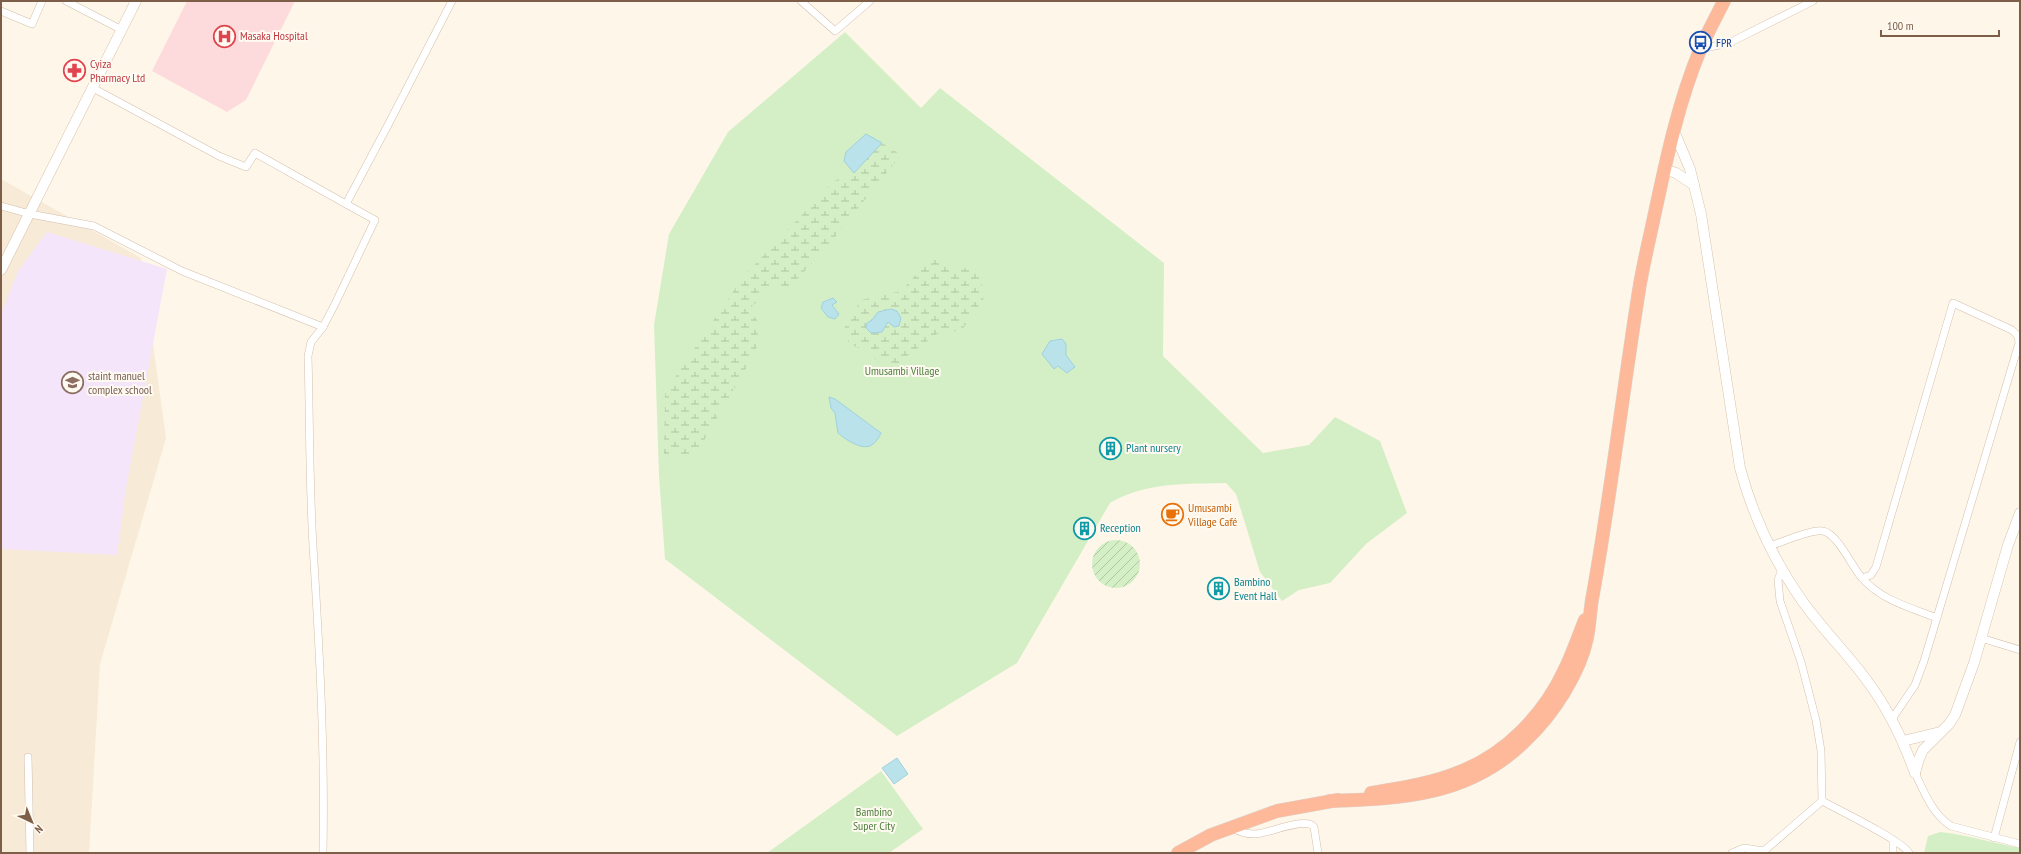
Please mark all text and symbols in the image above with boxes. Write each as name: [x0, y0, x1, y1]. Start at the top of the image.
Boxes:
scale bar: [1881, 12, 1999, 38]
text: 100 m: [1887, 18, 1914, 33]
hospital icon: Masaka Hospital: [211, 23, 237, 49]
place label: Masaka Hospital: [240, 28, 308, 43]
bus stop icon: FPR: [1687, 30, 1713, 56]
place label: FPR: [1716, 35, 1732, 50]
place label: Cyiza Pharmacy Ltd: [90, 56, 145, 85]
pharmacy icon: Cyiza Pharmacy Ltd: [62, 58, 88, 84]
park label: Umusambi Village: [865, 363, 939, 378]
place label: staint manuel complex school: [88, 368, 152, 397]
school or university icon: staint manuel complex school: [60, 370, 86, 396]
building icon: Plant nursery: [1098, 435, 1124, 461]
place label: Plant nursery: [1126, 440, 1181, 455]
place label: Umusambi Village Café: [1187, 500, 1237, 529]
cafe icon: Umusambi Village Café: [1159, 502, 1185, 528]
building icon: Reception: [1072, 515, 1098, 541]
place label: Reception: [1100, 520, 1141, 535]
place label: Bambino Event Hall: [1234, 574, 1277, 603]
building icon: Bambino Event Hall: [1205, 576, 1231, 602]
north arrow: [12, 802, 52, 842]
park label: Bambino Super City: [853, 804, 896, 833]
text: N: [32, 822, 46, 836]

